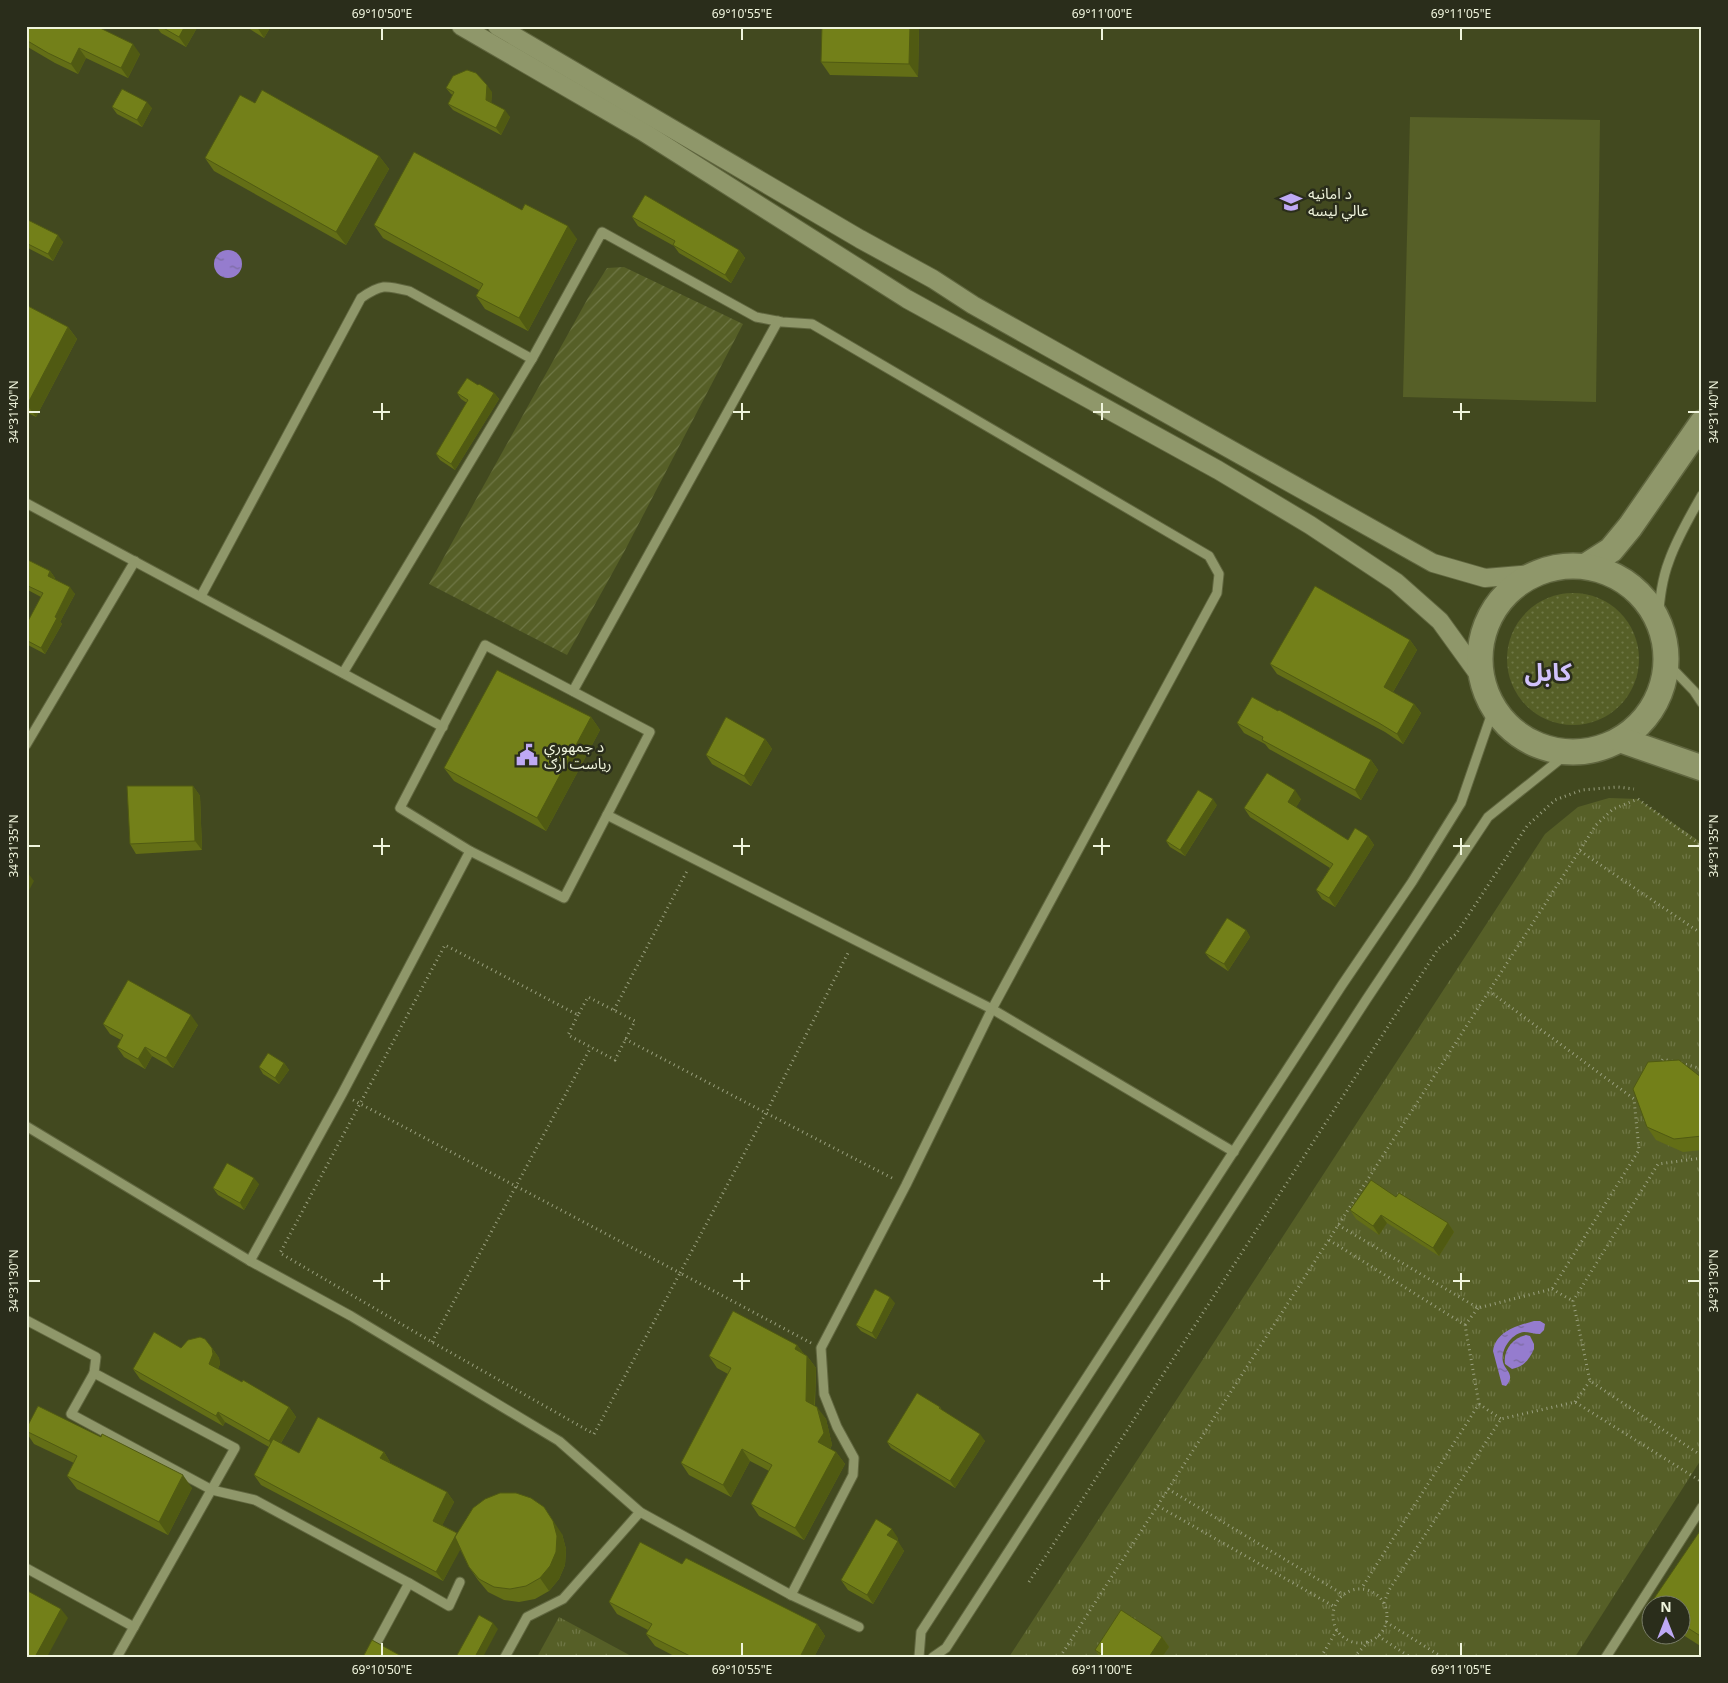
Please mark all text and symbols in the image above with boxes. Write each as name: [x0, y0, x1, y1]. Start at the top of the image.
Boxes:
text: 69°10'50"E: [352, 5, 412, 22]
text: 69°10'55"E: [712, 5, 772, 22]
text: 69°11'00"E: [1072, 5, 1132, 22]
text: 69°11'05"E: [1431, 5, 1491, 22]
place label: د امانیه عالي لیسه: [1308, 183, 1369, 222]
school or university icon: د امانیه عالي لیسه: [1278, 189, 1304, 215]
text: 34°31'40"N: [5, 380, 22, 444]
text: 34°31'40"N: [1705, 380, 1722, 444]
district label: کابل: [1524, 654, 1572, 688]
place label: د جمهوري ریاست ارګ: [544, 736, 612, 773]
public building icon: د جمهوري ریاست ارګ: [514, 742, 540, 768]
text: 34°31'35"N: [5, 814, 22, 878]
text: 34°31'35"N: [1705, 814, 1722, 878]
text: 34°31'30"N: [5, 1249, 22, 1313]
text: 34°31'30"N: [1705, 1249, 1722, 1313]
north arrow: [1640, 1596, 1690, 1646]
text: N: [1660, 1597, 1672, 1616]
text: 69°10'50"E: [352, 1661, 412, 1678]
text: 69°10'55"E: [712, 1661, 772, 1678]
text: 69°11'00"E: [1072, 1661, 1132, 1678]
text: 69°11'05"E: [1431, 1661, 1491, 1678]

